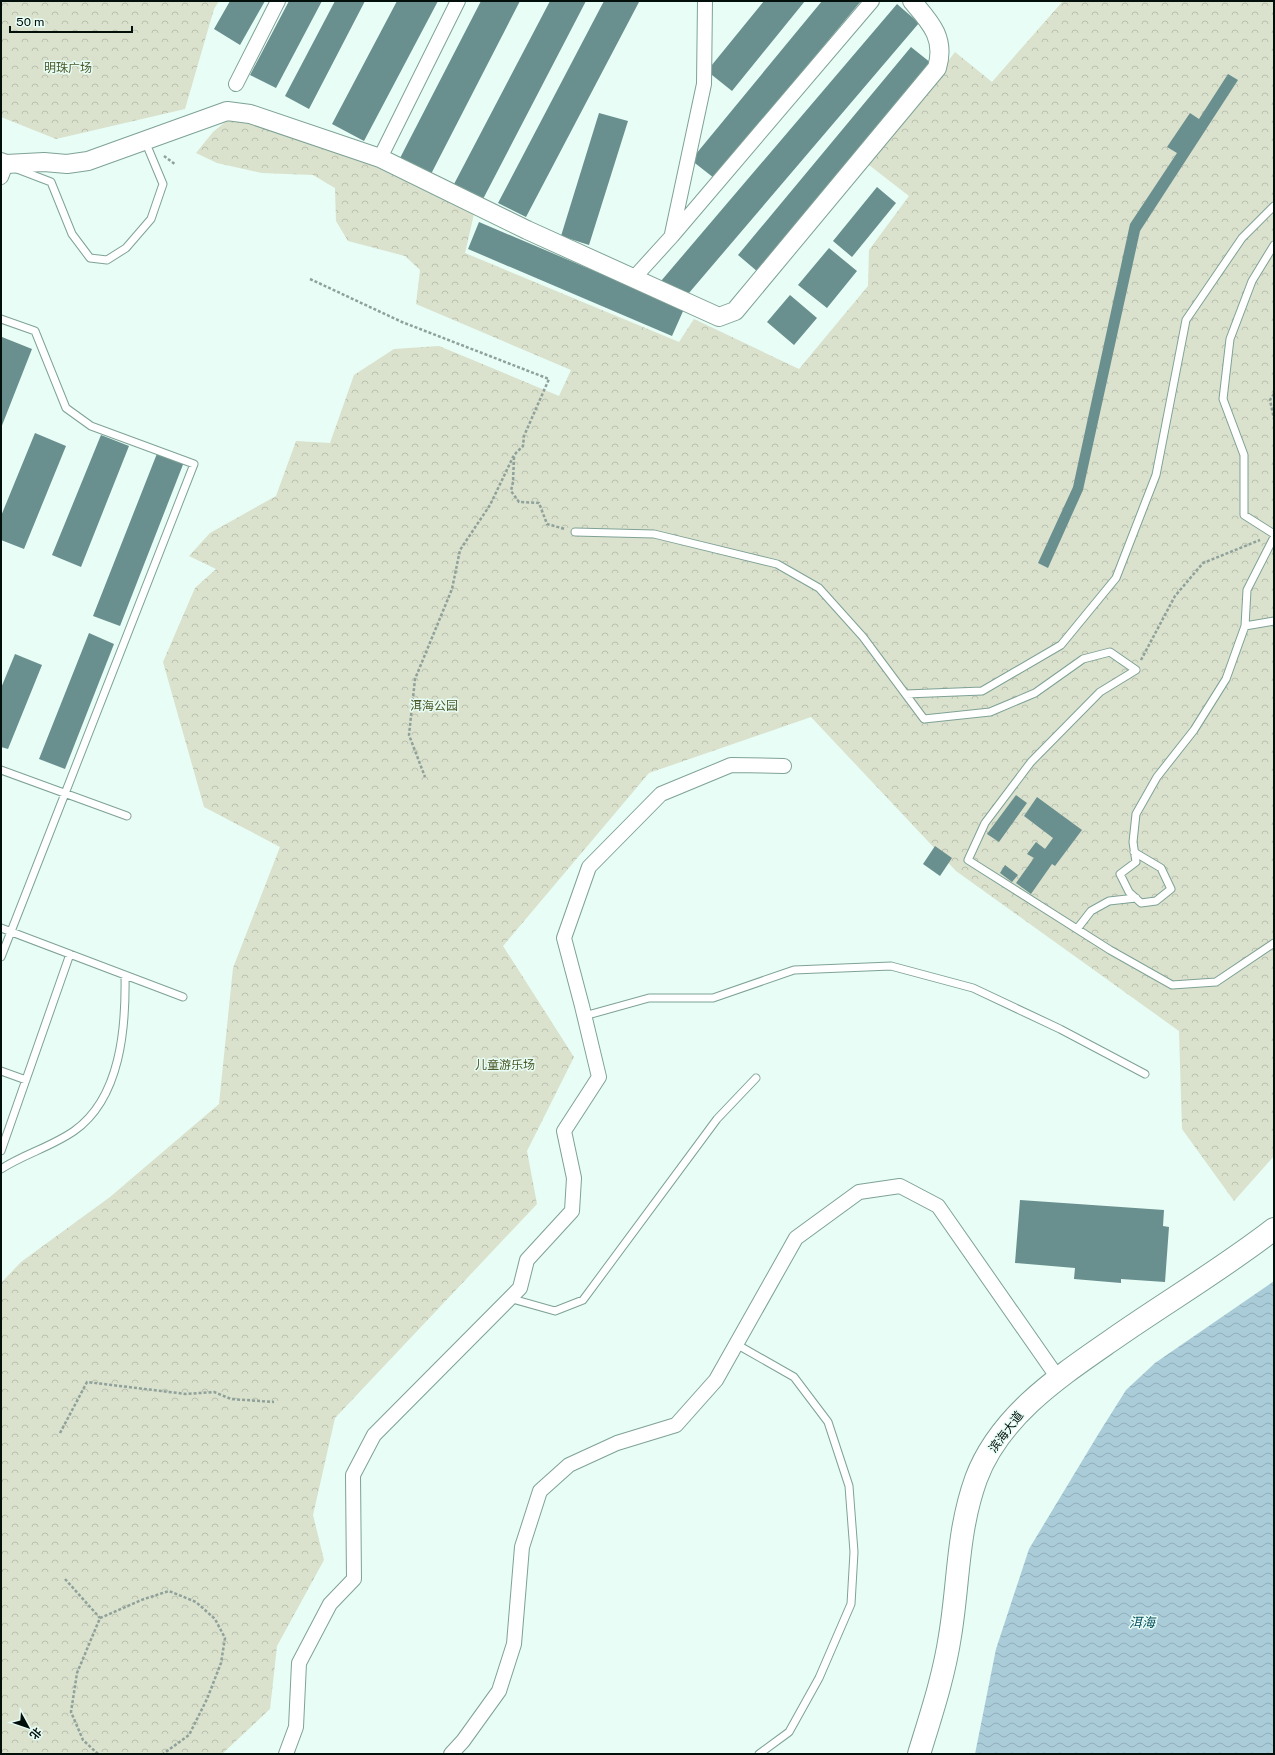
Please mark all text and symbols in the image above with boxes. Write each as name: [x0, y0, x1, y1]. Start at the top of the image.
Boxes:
scale bar: [10, 8, 132, 34]
text: 50 m: [16, 15, 44, 29]
park label: 明珠广场: [44, 61, 92, 75]
park label: 洱海公园: [410, 699, 458, 713]
park label: 儿童游乐场: [475, 1058, 535, 1072]
street label: 滨海大道: [986, 1409, 1026, 1455]
water label: 洱海: [1129, 1615, 1157, 1630]
north arrow: [8, 1707, 48, 1747]
text: 北: [28, 1725, 44, 1741]

